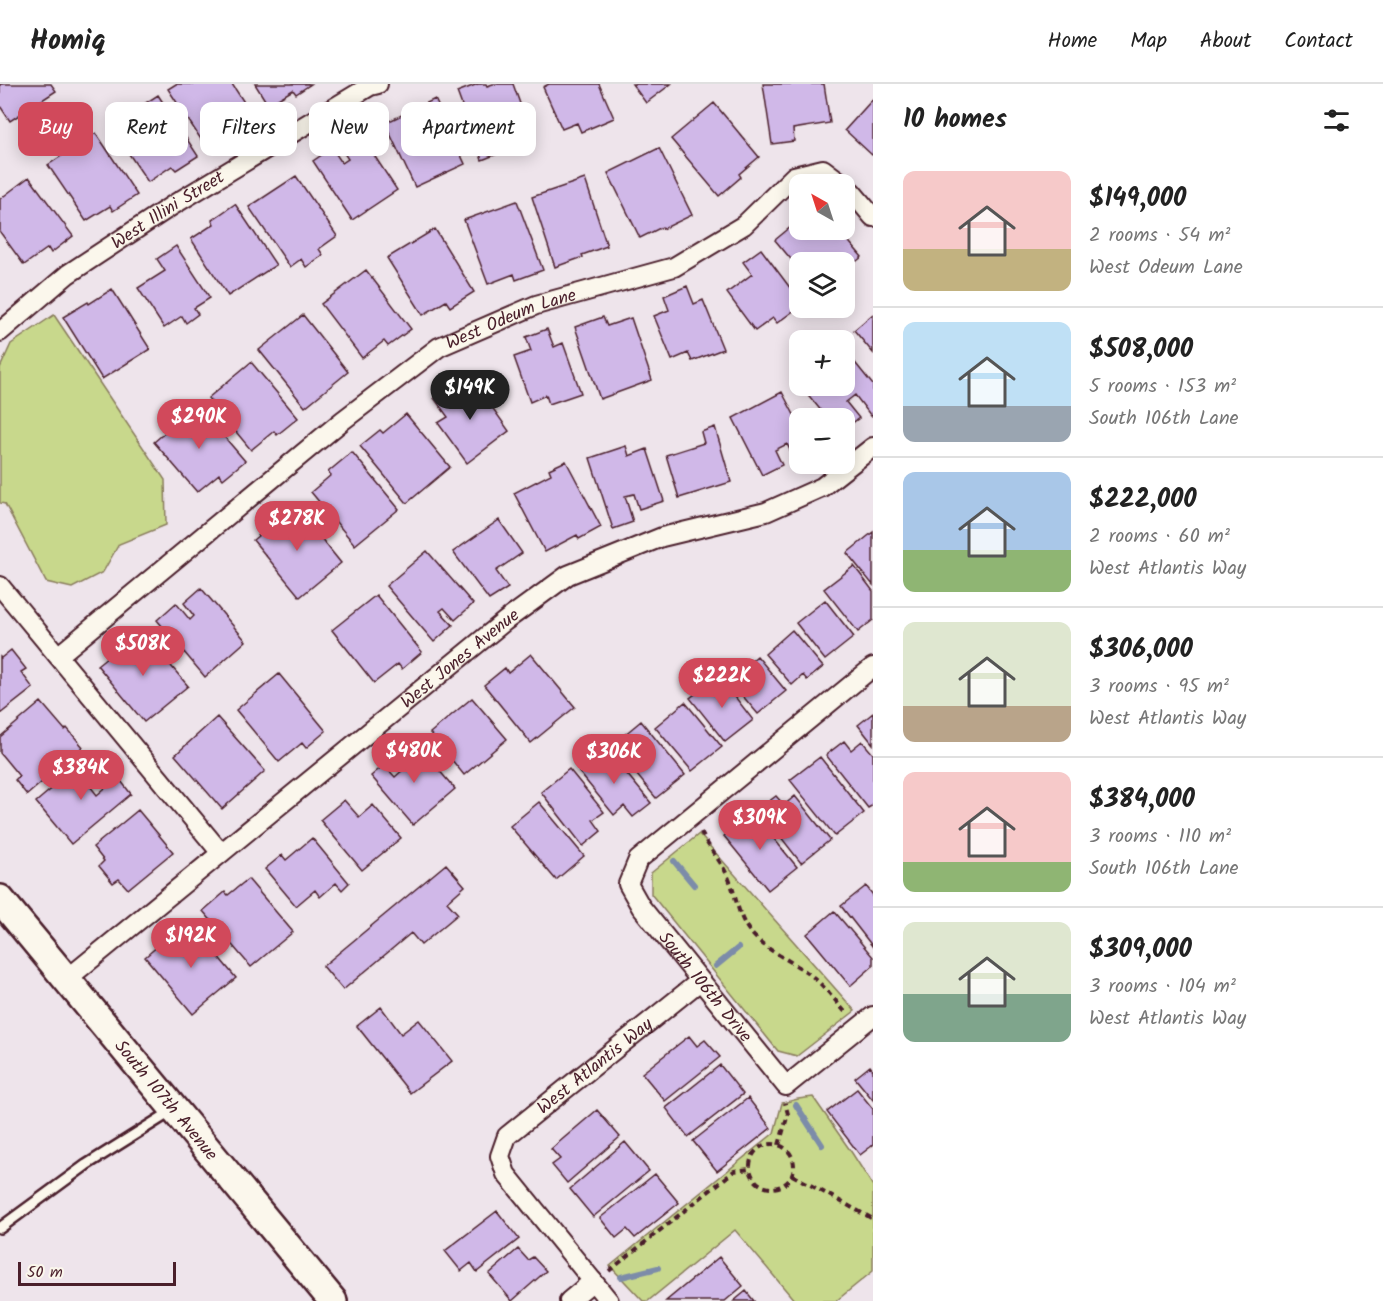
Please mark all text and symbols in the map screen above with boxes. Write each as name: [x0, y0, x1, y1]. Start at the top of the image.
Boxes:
text: Homiq: [30, 19, 106, 64]
text: Home: [1048, 25, 1097, 58]
text: Map: [1130, 25, 1167, 58]
text: About: [1200, 25, 1251, 58]
text: Contact: [1284, 25, 1353, 58]
text: 10 homes: [903, 99, 1007, 141]
chip: Buy: [18, 102, 93, 156]
chip: Rent: [105, 102, 188, 156]
chip: Filters: [200, 102, 297, 156]
chip: New: [309, 102, 389, 156]
chip: Apartment: [401, 102, 536, 156]
icon: filters: [1320, 104, 1353, 137]
street label: West Illini Street: [106, 163, 232, 258]
north arrow: [789, 174, 855, 240]
map controls: [789, 174, 855, 474]
text: $149,000: [1089, 178, 1186, 220]
icon: home: [951, 195, 1023, 267]
text: 2 rooms · 54 m²: [1089, 220, 1230, 252]
button: layers: [789, 252, 855, 318]
text: West Odeum Lane: [1089, 252, 1243, 284]
street label: West Odeum Lane: [441, 282, 580, 358]
text: $508,000: [1089, 329, 1193, 371]
button: +: [789, 330, 855, 396]
icon: home: [951, 346, 1023, 418]
pin: $149K: [428, 370, 512, 421]
text: 5 rooms · 153 m²: [1089, 371, 1236, 403]
text: $149K: [445, 373, 495, 405]
pin: $290K: [157, 399, 241, 450]
text: $290K: [171, 402, 227, 434]
text: South 106th Lane: [1089, 403, 1239, 435]
button: −: [789, 408, 855, 474]
text: $222,000: [1089, 479, 1197, 521]
icon: home: [951, 496, 1023, 568]
pin: $278K: [255, 501, 339, 552]
text: $278K: [269, 504, 325, 536]
text: 2 rooms · 60 m²: [1089, 521, 1230, 553]
text: West Atlantis Way: [1089, 553, 1246, 585]
street label: West Jones Avenue: [395, 602, 526, 717]
pin: $508K: [101, 626, 185, 677]
text: $508K: [115, 629, 171, 661]
text: $306,000: [1089, 629, 1193, 671]
icon: home: [951, 646, 1023, 718]
pin: $222K: [680, 658, 764, 709]
text: $222K: [693, 661, 751, 693]
text: 3 rooms · 95 m²: [1089, 671, 1229, 703]
text: West Atlantis Way: [1089, 703, 1246, 735]
pin: $480K: [372, 733, 456, 784]
pin: $306K: [572, 734, 656, 785]
text: $480K: [386, 736, 442, 768]
text: $306K: [586, 737, 642, 769]
pin: $384K: [39, 750, 123, 801]
text: $384K: [52, 753, 110, 785]
text: $384,000: [1089, 779, 1195, 821]
icon: home: [951, 796, 1023, 868]
pin: $309K: [718, 800, 802, 851]
text: $309K: [732, 803, 788, 835]
text: 3 rooms · 110 m²: [1089, 821, 1231, 853]
text: South 106th Lane: [1089, 853, 1239, 885]
pin: $192K: [149, 918, 233, 969]
text: $192K: [165, 921, 217, 953]
street label: South 106th Drive: [650, 925, 759, 1050]
text: $309,000: [1089, 929, 1192, 971]
icon: home: [951, 946, 1023, 1018]
text: 3 rooms · 104 m²: [1089, 971, 1236, 1003]
text: West Atlantis Way: [1089, 1003, 1246, 1035]
street label: West Atlantis Way: [531, 1011, 660, 1122]
street label: South 107th Avenue: [106, 1034, 224, 1168]
scale bar: [18, 1259, 176, 1286]
text: 50 m: [27, 1260, 63, 1285]

